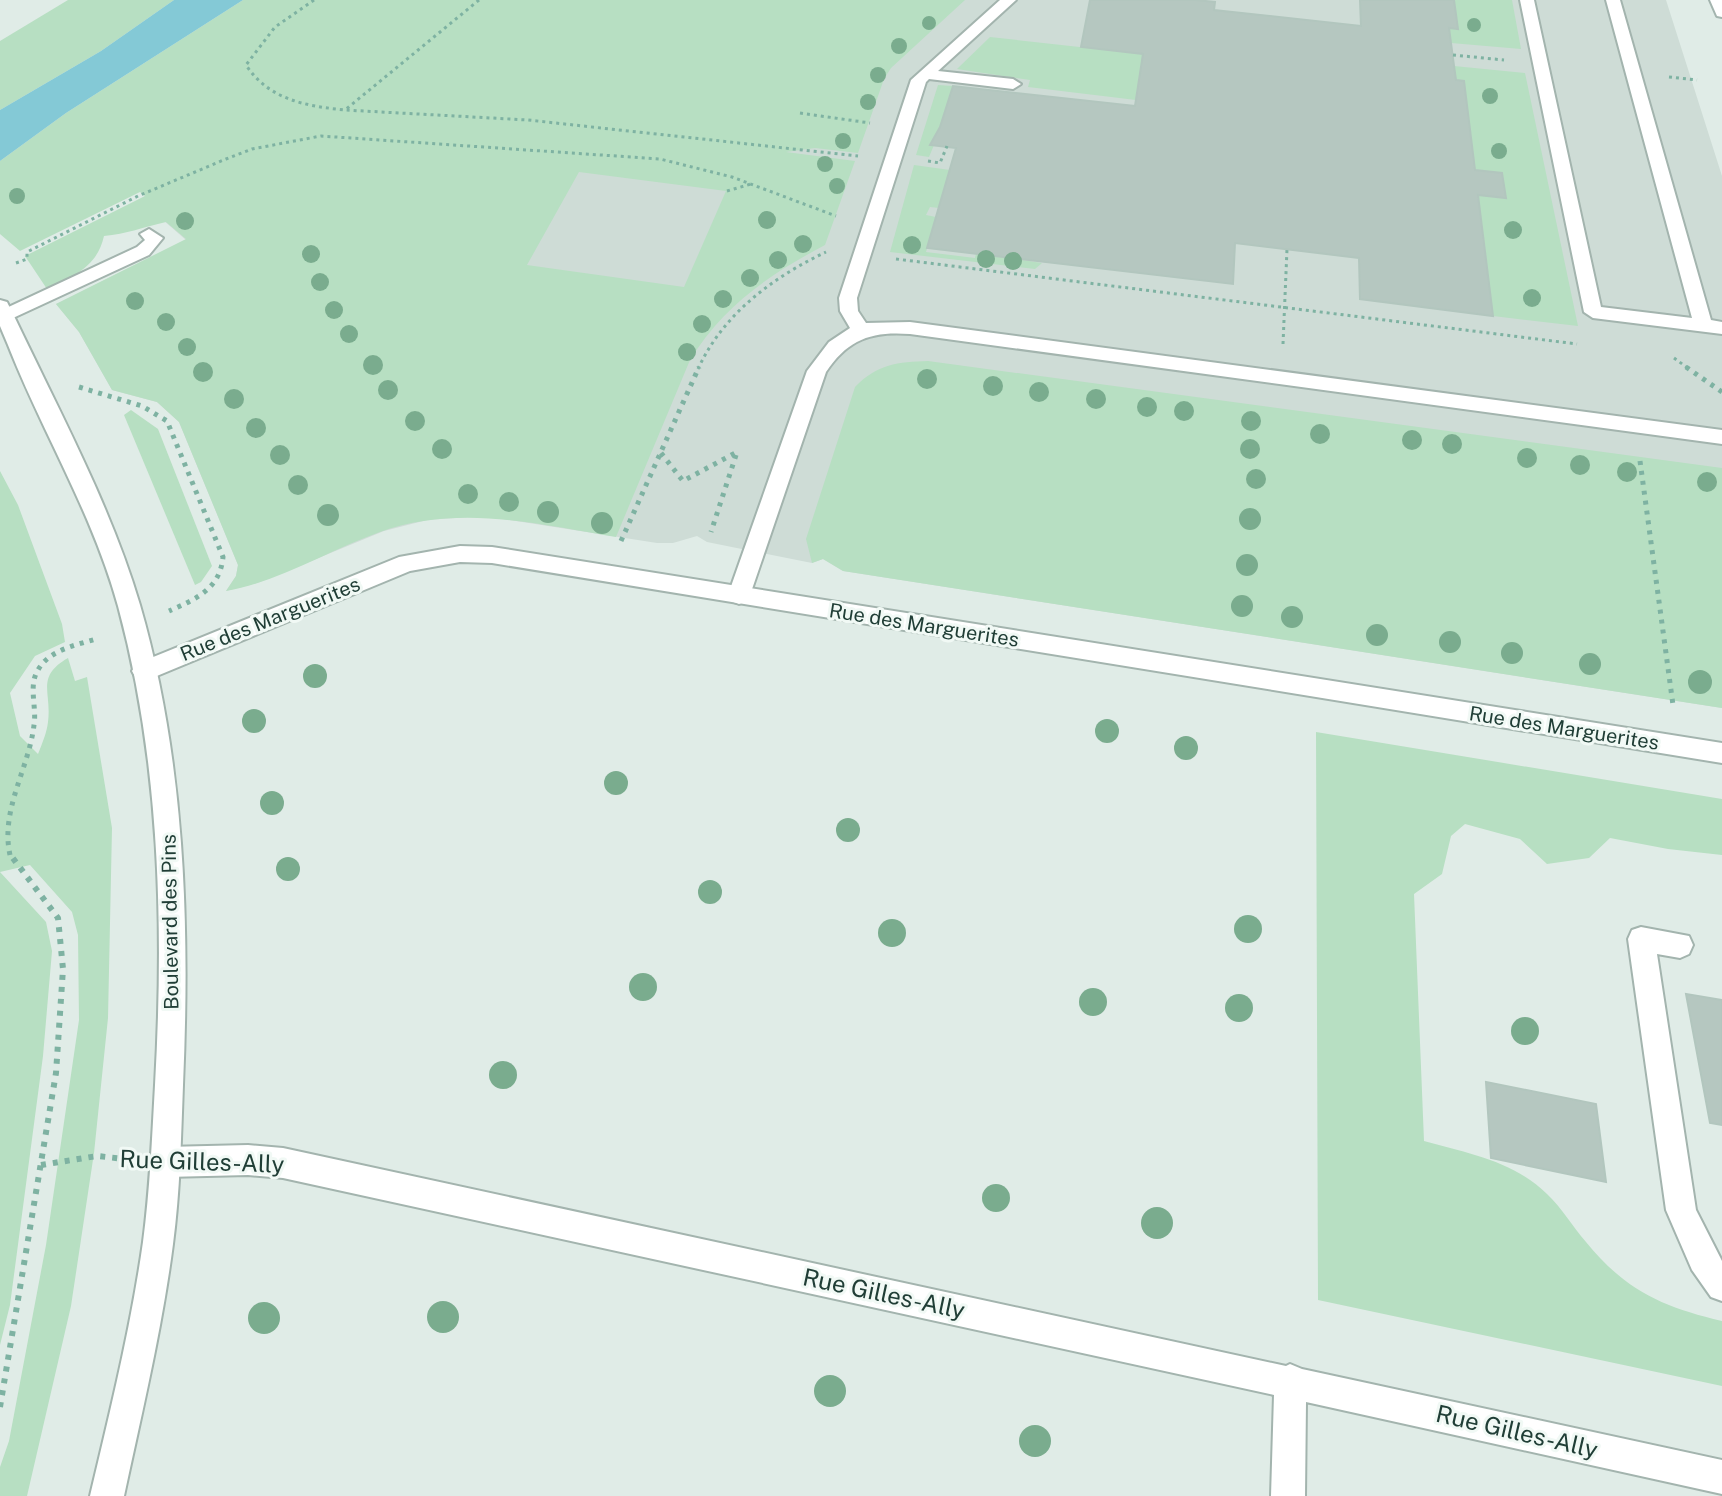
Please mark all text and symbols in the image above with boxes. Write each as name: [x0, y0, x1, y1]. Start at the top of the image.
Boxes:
street label: Rue des Marguerites: [177, 572, 363, 666]
street label: Rue des Marguerites: [827, 598, 1021, 652]
street label: Rue des Marguerites: [1467, 701, 1661, 755]
street label: Boulevard des Pins: [156, 834, 184, 1010]
street label: Rue Gilles-Ally: [119, 1144, 285, 1178]
street label: Rue Gilles-Ally: [800, 1262, 968, 1324]
street label: Rue Gilles-Ally: [1433, 1399, 1601, 1463]

